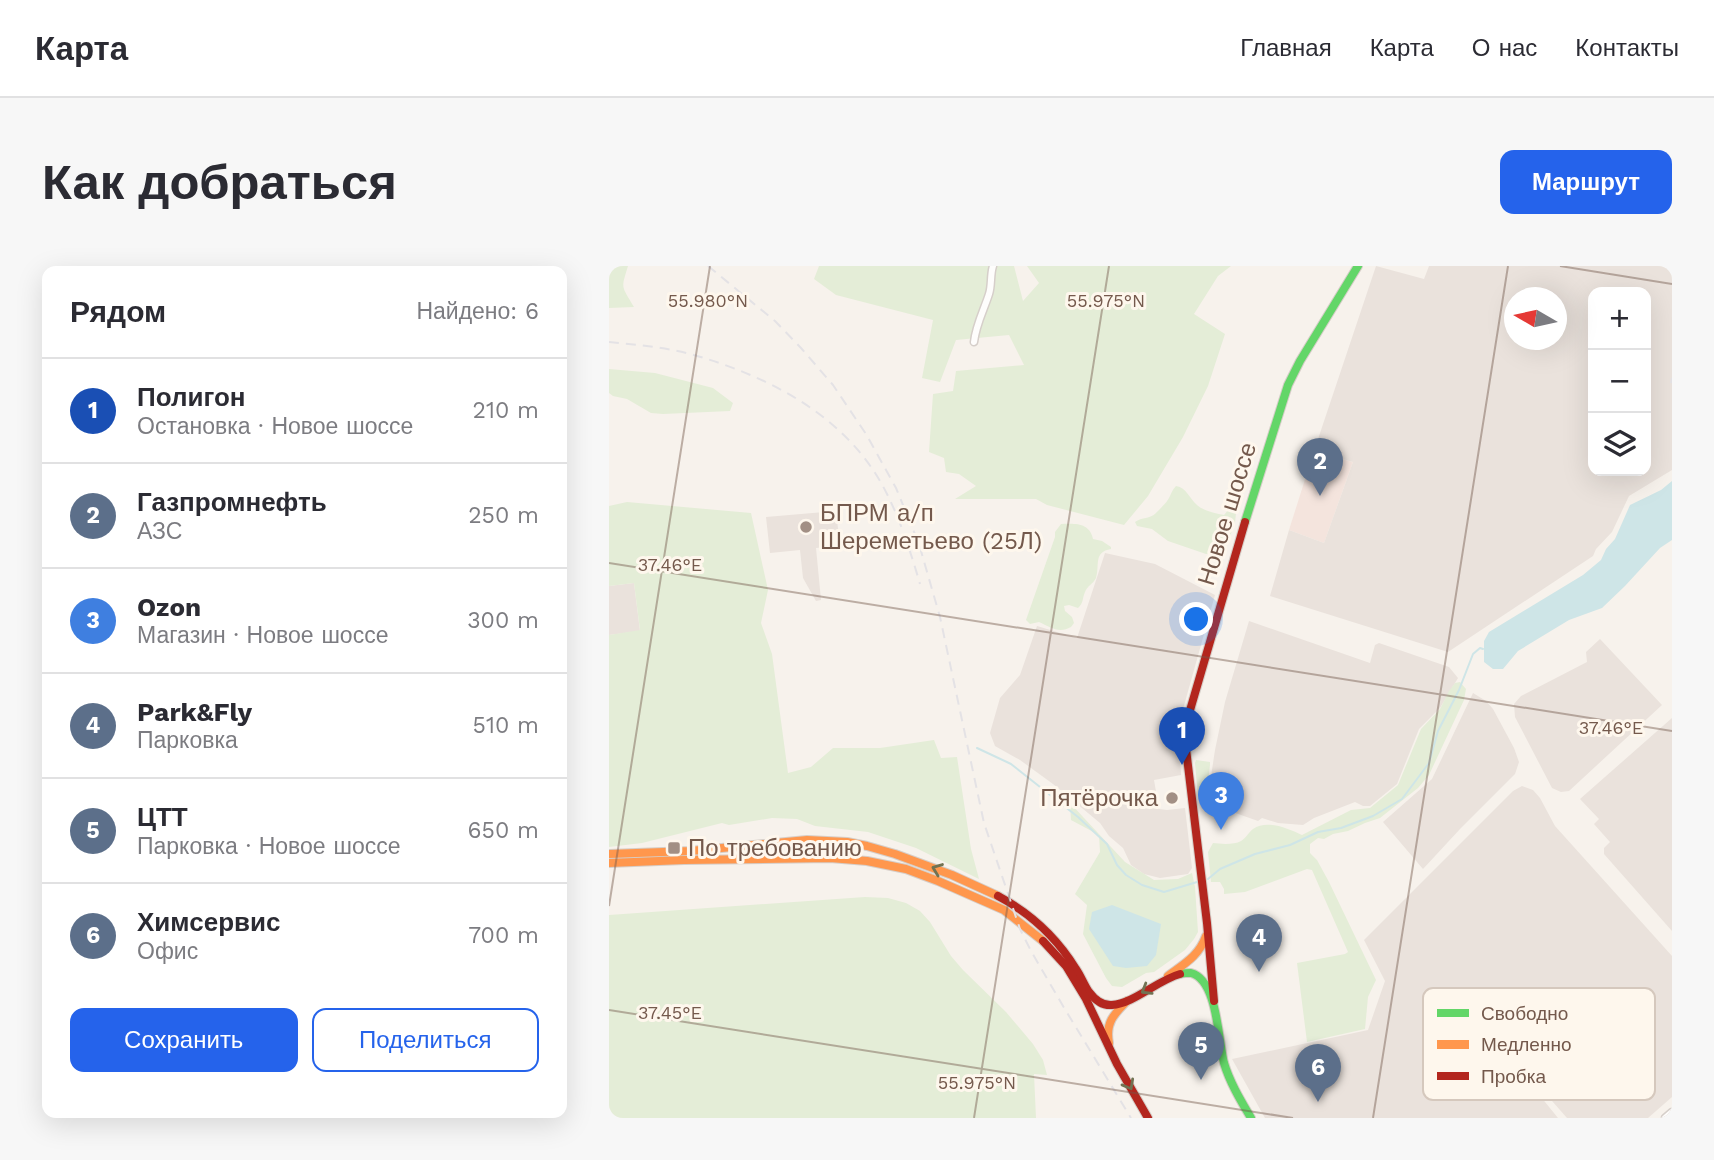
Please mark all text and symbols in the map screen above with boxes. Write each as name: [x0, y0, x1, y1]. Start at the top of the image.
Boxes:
text: Карта: [35, 29, 128, 68]
text: Главная: [1240, 34, 1332, 62]
text: Карта: [1370, 34, 1434, 62]
text: О нас: [1472, 34, 1537, 62]
text: Контакты: [1575, 34, 1679, 62]
button: Маршрут: [1500, 150, 1672, 214]
text: Как добраться: [42, 153, 397, 211]
north arrow: [1504, 287, 1567, 350]
map controls: [1588, 287, 1651, 476]
button: +: [1588, 287, 1651, 350]
text: 55.980°N: [668, 290, 748, 311]
text: 55.975°N: [1067, 290, 1145, 311]
text: Рядом: [70, 294, 166, 329]
text: Найдено: 6: [416, 298, 539, 325]
button: −: [1588, 350, 1651, 413]
text: Полигон: [137, 382, 246, 412]
text: 1: [88, 397, 98, 424]
text: 210 m: [473, 397, 539, 424]
text: Остановка · Новое шоссе: [137, 413, 413, 440]
button: layers: [1588, 413, 1651, 476]
pin: 2: [1297, 438, 1343, 496]
street label: Новое шоссе: [1192, 439, 1262, 589]
text: Газпромнефть: [137, 487, 327, 517]
place label: БПРМ а/п Шереметьево (25Л): [820, 499, 1042, 555]
text: 2: [86, 502, 100, 529]
text: 250 m: [468, 502, 539, 529]
text: АЗС: [137, 518, 182, 545]
marker: БПРМ а/п Шереметьево (25Л): [798, 519, 814, 535]
text: 37.46°E: [638, 554, 702, 575]
text: Ozon: [137, 592, 201, 622]
your location: [1179, 602, 1213, 636]
text: 3: [86, 607, 100, 634]
text: 300 m: [467, 607, 539, 634]
text: Магазин · Новое шоссе: [137, 622, 388, 649]
text: Park&Fly: [137, 697, 252, 727]
pin: 1: [1159, 707, 1205, 765]
text: 4: [86, 712, 100, 739]
text: 510 m: [473, 712, 539, 739]
text: 37.46°E: [1579, 717, 1643, 738]
text: Парковка: [137, 727, 238, 754]
pin: 3: [1198, 772, 1244, 830]
place label: Пятёрочка: [1040, 784, 1159, 812]
marker: Пятёрочка: [1164, 790, 1180, 806]
text: ЦТТ: [137, 802, 188, 832]
text: 5: [86, 817, 100, 844]
text: 650 m: [468, 817, 539, 844]
text: Парковка · Новое шоссе: [137, 833, 401, 860]
place label: По требованию: [688, 834, 862, 862]
marker: По требованию: [666, 840, 682, 856]
one-way arrow: [932, 864, 944, 878]
text: Химсервис: [137, 907, 280, 937]
pin: 4: [1236, 914, 1282, 972]
text: 6: [86, 922, 100, 949]
text: 700 m: [468, 922, 539, 949]
text: Офис: [137, 938, 198, 965]
one-way arrow: [1140, 981, 1153, 994]
legend: [1423, 988, 1655, 1100]
text: 37.45°E: [638, 1002, 702, 1023]
text: Свободно: [1481, 1002, 1568, 1025]
button: Сохранить: [70, 1008, 298, 1072]
button: Поделиться: [312, 1008, 539, 1072]
pin: 5: [1178, 1022, 1224, 1080]
text: Медленно: [1481, 1033, 1571, 1056]
pin: 6: [1295, 1044, 1341, 1102]
text: Пробка: [1481, 1065, 1546, 1088]
text: 55.975°N: [938, 1072, 1016, 1093]
one-way arrow: [1120, 1078, 1134, 1090]

